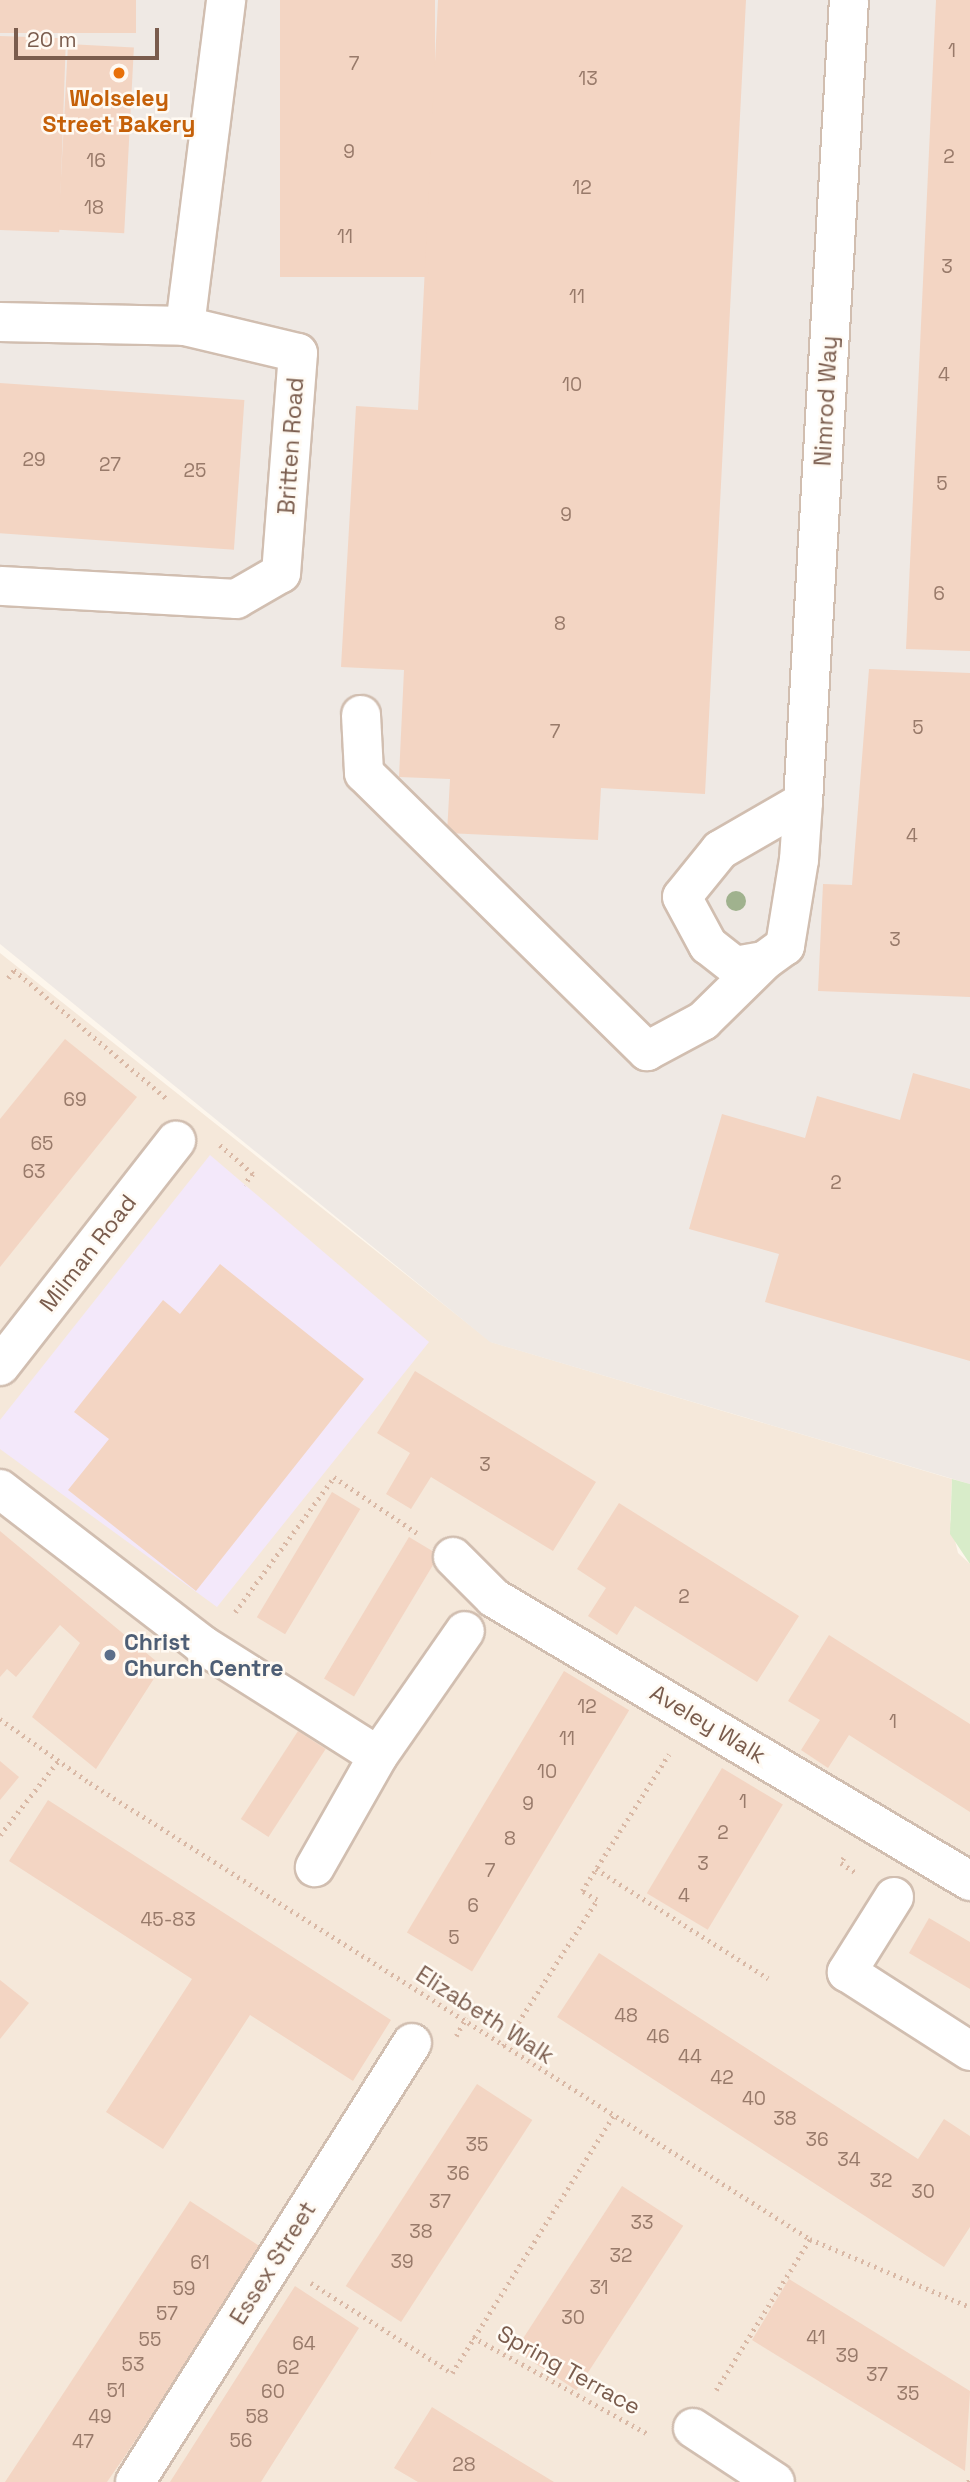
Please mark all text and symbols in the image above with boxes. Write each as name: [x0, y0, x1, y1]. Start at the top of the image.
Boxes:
scale bar: [18, 14, 163, 58]
text: 20 m: [27, 26, 77, 53]
house number: 1: [948, 40, 956, 62]
house number: 7: [349, 53, 359, 75]
marker: Wolseley Street Bakery: [111, 65, 127, 81]
house number: 13: [578, 68, 598, 90]
place label: Wolseley Street Bakery: [42, 84, 196, 138]
house number: 9: [343, 141, 355, 163]
house number: 2: [943, 146, 955, 168]
house number: 16: [86, 150, 106, 172]
house number: 12: [572, 177, 592, 199]
house number: 18: [84, 197, 104, 219]
house number: 11: [337, 226, 353, 248]
house number: 3: [941, 256, 953, 278]
house number: 11: [569, 286, 585, 308]
street label: Nimrod Way: [809, 335, 843, 467]
house number: 4: [938, 364, 950, 386]
house number: 10: [562, 374, 582, 396]
street label: Britten Road: [272, 376, 310, 516]
house number: 29: [22, 449, 46, 471]
house number: 27: [99, 454, 121, 476]
house number: 25: [184, 460, 206, 482]
house number: 5: [936, 473, 948, 495]
house number: 9: [560, 504, 572, 526]
house number: 6: [933, 583, 945, 605]
house number: 8: [554, 613, 566, 635]
house number: 5: [912, 717, 924, 739]
house number: 7: [550, 721, 560, 743]
house number: 4: [906, 825, 918, 847]
house number: 3: [889, 929, 901, 951]
house number: 69: [63, 1089, 87, 1111]
house number: 65: [30, 1133, 54, 1155]
house number: 63: [22, 1161, 46, 1183]
house number: 2: [830, 1172, 842, 1194]
street label: Milman Road: [34, 1189, 142, 1317]
house number: 3: [479, 1454, 491, 1476]
house number: 2: [678, 1586, 690, 1608]
place label: Christ Church Centre: [124, 1628, 284, 1682]
marker: Christ Church Centre: [102, 1647, 118, 1663]
street label: Aveley Walk: [645, 1679, 771, 1769]
house number: 12: [577, 1696, 597, 1718]
house number: 1: [889, 1711, 897, 1733]
house number: 11: [559, 1728, 575, 1750]
house number: 10: [537, 1761, 557, 1783]
house number: 1: [739, 1791, 747, 1813]
house number: 9: [522, 1793, 534, 1815]
house number: 2: [717, 1822, 729, 1844]
house number: 8: [504, 1828, 516, 1850]
house number: 3: [697, 1853, 709, 1875]
house number: 7: [485, 1860, 495, 1882]
house number: 4: [678, 1885, 690, 1907]
house number: 6: [467, 1895, 479, 1917]
house number: 45-83: [140, 1909, 196, 1931]
house number: 5: [448, 1927, 460, 1949]
street label: Elizabeth Walk: [411, 1960, 559, 2070]
house number: 48: [614, 2005, 638, 2027]
house number: 46: [646, 2026, 670, 2048]
house number: 44: [678, 2046, 702, 2068]
house number: 42: [710, 2067, 734, 2089]
house number: 40: [742, 2088, 766, 2110]
house number: 38: [773, 2108, 797, 2130]
house number: 36: [805, 2129, 829, 2151]
house number: 35: [466, 2134, 488, 2156]
house number: 34: [837, 2149, 861, 2171]
house number: 36: [446, 2163, 470, 2185]
house number: 32: [870, 2170, 892, 2192]
house number: 30: [911, 2181, 935, 2203]
house number: 37: [429, 2191, 451, 2213]
street label: Essex Street: [224, 2196, 322, 2330]
house number: 33: [631, 2212, 653, 2234]
house number: 38: [409, 2221, 433, 2243]
house number: 32: [610, 2245, 632, 2267]
house number: 39: [390, 2251, 414, 2273]
house number: 61: [190, 2252, 210, 2274]
house number: 31: [589, 2277, 609, 2299]
house number: 59: [172, 2278, 196, 2300]
house number: 57: [156, 2303, 178, 2325]
house number: 30: [561, 2307, 585, 2329]
street label: Spring Terrace: [492, 2319, 646, 2421]
house number: 41: [806, 2327, 826, 2349]
house number: 55: [139, 2329, 161, 2351]
house number: 64: [292, 2333, 316, 2355]
house number: 39: [835, 2345, 859, 2367]
house number: 53: [122, 2354, 144, 2376]
house number: 62: [276, 2357, 300, 2379]
house number: 37: [866, 2364, 888, 2386]
house number: 51: [106, 2380, 126, 2402]
house number: 60: [261, 2381, 285, 2403]
house number: 35: [897, 2383, 919, 2405]
house number: 49: [88, 2406, 112, 2428]
house number: 58: [245, 2406, 269, 2428]
house number: 56: [229, 2430, 253, 2452]
house number: 47: [72, 2431, 94, 2453]
house number: 28: [452, 2454, 476, 2476]

